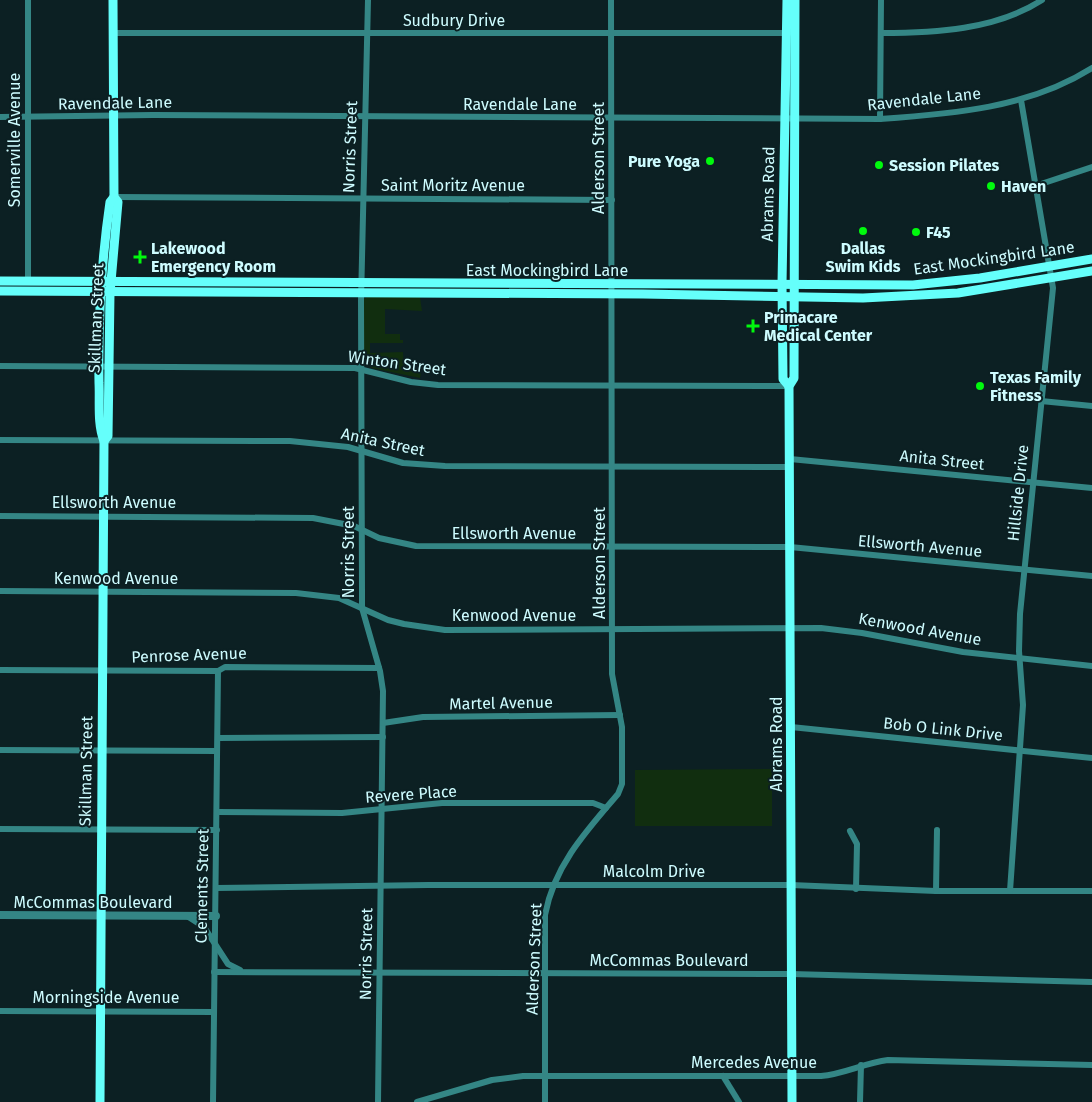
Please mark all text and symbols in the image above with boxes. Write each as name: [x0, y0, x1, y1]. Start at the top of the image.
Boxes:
street label: Sudbury Drive: [403, 11, 505, 30]
street label: Somerville Avenue: [5, 73, 24, 207]
street label: Ravendale Lane: [866, 84, 982, 114]
street label: Ravendale Lane: [58, 93, 172, 113]
street label: Ravendale Lane: [463, 95, 577, 114]
street label: Norris Street: [339, 100, 361, 193]
street label: Alderson Street: [589, 102, 608, 214]
street label: Abrams Road: [758, 146, 778, 242]
place label: Pure Yoga: [628, 152, 700, 171]
marker: Pure Yoga: [704, 155, 716, 167]
place label: Session Pilates: [889, 156, 999, 175]
marker: Session Pilates: [873, 159, 885, 171]
street label: Saint Moritz Avenue: [381, 176, 525, 195]
place label: Haven: [1001, 177, 1046, 196]
marker: Haven: [985, 180, 997, 192]
place label: F45: [926, 223, 951, 242]
marker: Dallas Swim Kids: [857, 225, 869, 237]
marker: F45: [910, 226, 922, 238]
street label: East Mockingbird Lane: [912, 237, 1076, 279]
place label: Lakewood Emergency Room: [151, 239, 276, 276]
place label: Dallas Swim Kids: [826, 239, 901, 276]
marker: Lakewood Emergency Room: [133, 250, 147, 264]
street label: East Mockingbird Lane: [466, 261, 628, 280]
street label: Skillman Street: [85, 262, 107, 373]
place label: Primacare Medical Center: [764, 308, 873, 345]
marker: Primacare Medical Center: [746, 319, 760, 333]
street label: Winton Street: [347, 347, 448, 379]
place label: Texas Family Fitness: [990, 368, 1082, 405]
marker: Texas Family Fitness: [974, 380, 986, 392]
street label: Anita Street: [339, 424, 427, 460]
street label: Hillside Drive: [1003, 444, 1033, 542]
street label: Anita Street: [899, 446, 986, 474]
street label: Ellsworth Avenue: [52, 493, 176, 512]
street label: Norris Street: [339, 506, 358, 598]
street label: Alderson Street: [590, 507, 609, 619]
street label: Ellsworth Avenue: [452, 524, 576, 543]
street label: Ellsworth Avenue: [857, 531, 983, 561]
street label: Kenwood Avenue: [54, 569, 178, 588]
street label: Kenwood Avenue: [452, 606, 576, 625]
street label: Kenwood Avenue: [857, 609, 983, 649]
street label: Penrose Avenue: [131, 643, 247, 667]
street label: Martel Avenue: [449, 693, 553, 713]
street label: Abrams Road: [767, 696, 786, 792]
street label: Bob O Link Drive: [882, 713, 1004, 745]
street label: Skillman Street: [76, 716, 96, 826]
street label: Revere Place: [365, 781, 457, 807]
street label: Clements Street: [191, 828, 213, 944]
street label: Malcolm Drive: [603, 862, 705, 881]
street label: McCommas Boulevard: [14, 893, 173, 912]
street label: Alderson Street: [523, 903, 545, 1015]
street label: Norris Street: [356, 907, 376, 1000]
street label: McCommas Boulevard: [590, 951, 749, 970]
street label: Morningside Avenue: [32, 988, 180, 1007]
street label: Mercedes Avenue: [691, 1053, 817, 1072]

